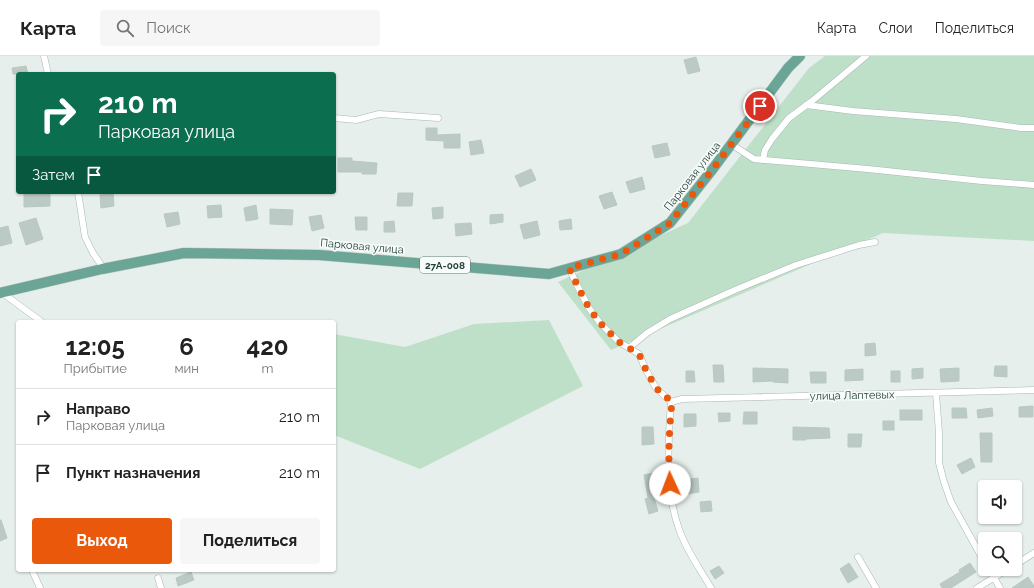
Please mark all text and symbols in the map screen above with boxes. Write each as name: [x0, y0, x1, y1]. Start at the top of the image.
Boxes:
search box: [100, 10, 380, 46]
text: Карта: [20, 17, 76, 39]
icon: search: [114, 17, 136, 39]
text: Поиск: [146, 19, 191, 37]
text: Карта: [817, 20, 856, 36]
text: Слои: [878, 20, 913, 36]
text: Поделиться: [935, 20, 1014, 36]
text: 210 m: [98, 87, 178, 120]
icon: right: [32, 88, 84, 140]
pin: [743, 89, 777, 123]
icon: arrive: [749, 95, 771, 117]
text: Парковая улица: [98, 121, 235, 142]
street label: Парковая улица: [661, 139, 723, 213]
icon: arrive: [83, 164, 105, 186]
text: Затем: [32, 166, 75, 184]
street label: Парковая улица: [320, 236, 404, 257]
road number: 27А-008: [420, 257, 470, 273]
text: 12:05: [66, 332, 125, 361]
text: 6: [179, 332, 194, 361]
text: 420: [246, 332, 288, 361]
text: Прибытие: [64, 361, 127, 376]
text: мин: [174, 361, 199, 376]
text: m: [261, 361, 273, 376]
street label: улица Лаптевых: [810, 388, 895, 403]
text: Направо: [66, 400, 130, 418]
icon: right: [32, 406, 54, 428]
text: 210 m: [279, 408, 320, 426]
text: Парковая улица: [66, 418, 165, 433]
icon: arrive: [32, 462, 54, 484]
position arrow: [649, 463, 691, 505]
text: Пункт назначения: [66, 464, 200, 482]
text: 210 m: [279, 464, 320, 482]
map controls: [978, 480, 1022, 576]
button: sound: [978, 480, 1022, 524]
button: Выход: [32, 518, 172, 564]
button: Поделиться: [180, 518, 320, 564]
button: search: [978, 532, 1022, 576]

